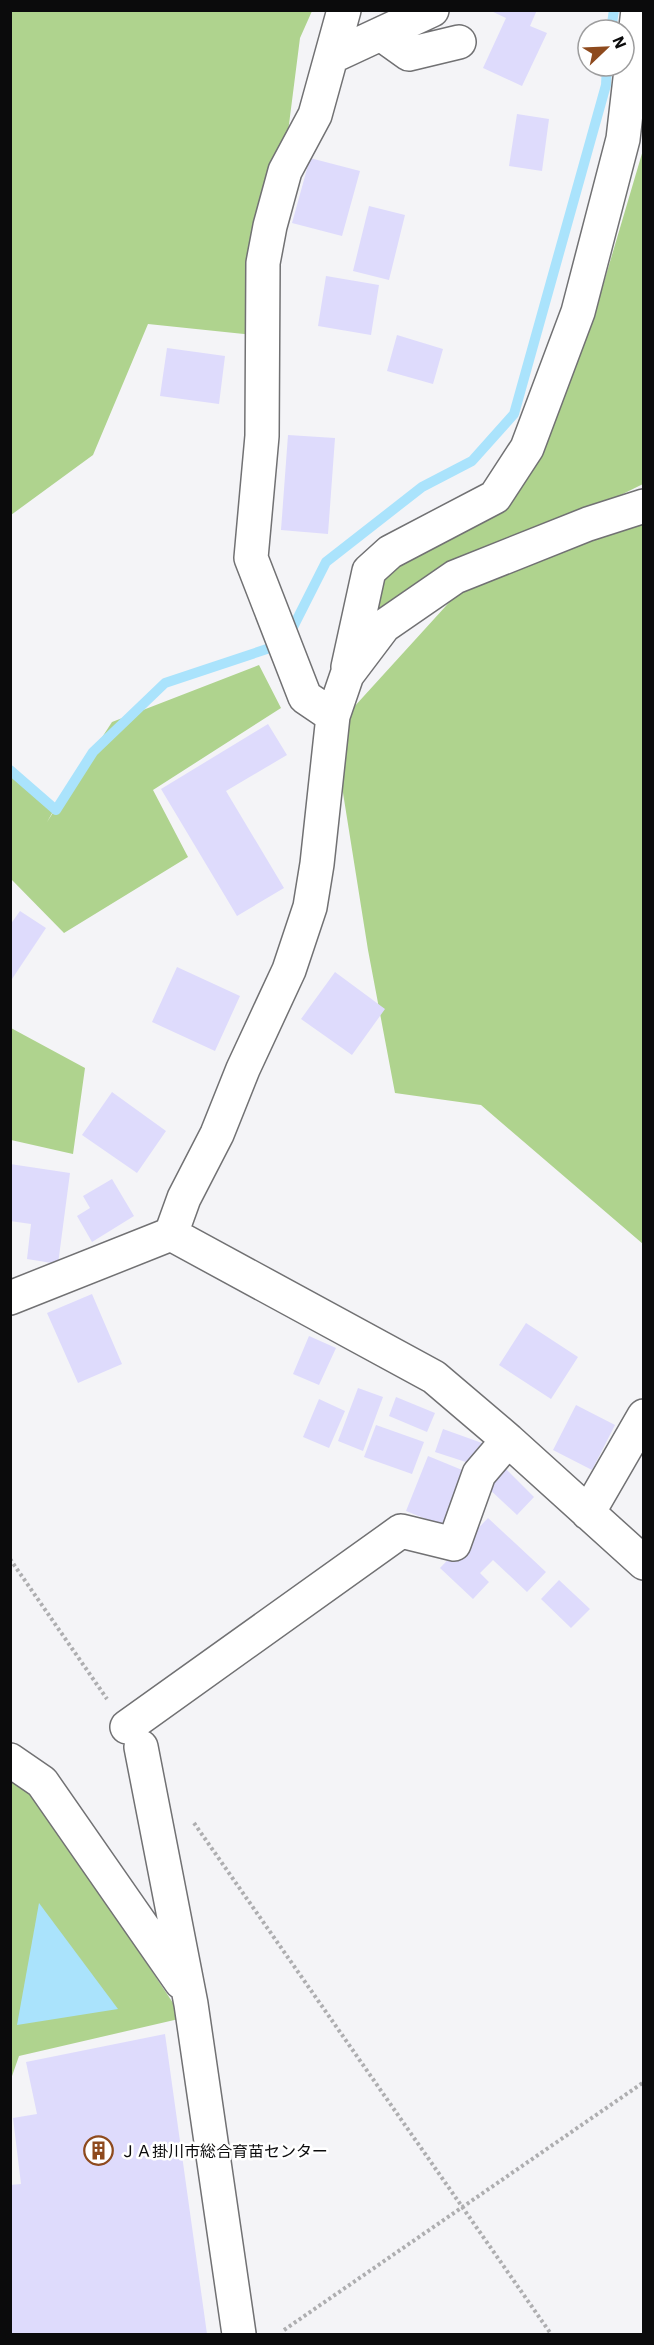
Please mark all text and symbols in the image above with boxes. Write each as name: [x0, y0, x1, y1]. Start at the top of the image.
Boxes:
north arrow: [576, 18, 636, 78]
text: N: [608, 33, 631, 51]
building icon: ＪＡ掛川市総合育苗センター: [83, 2135, 115, 2167]
place label: ＪＡ掛川市総合育苗センター: [120, 2141, 328, 2161]

